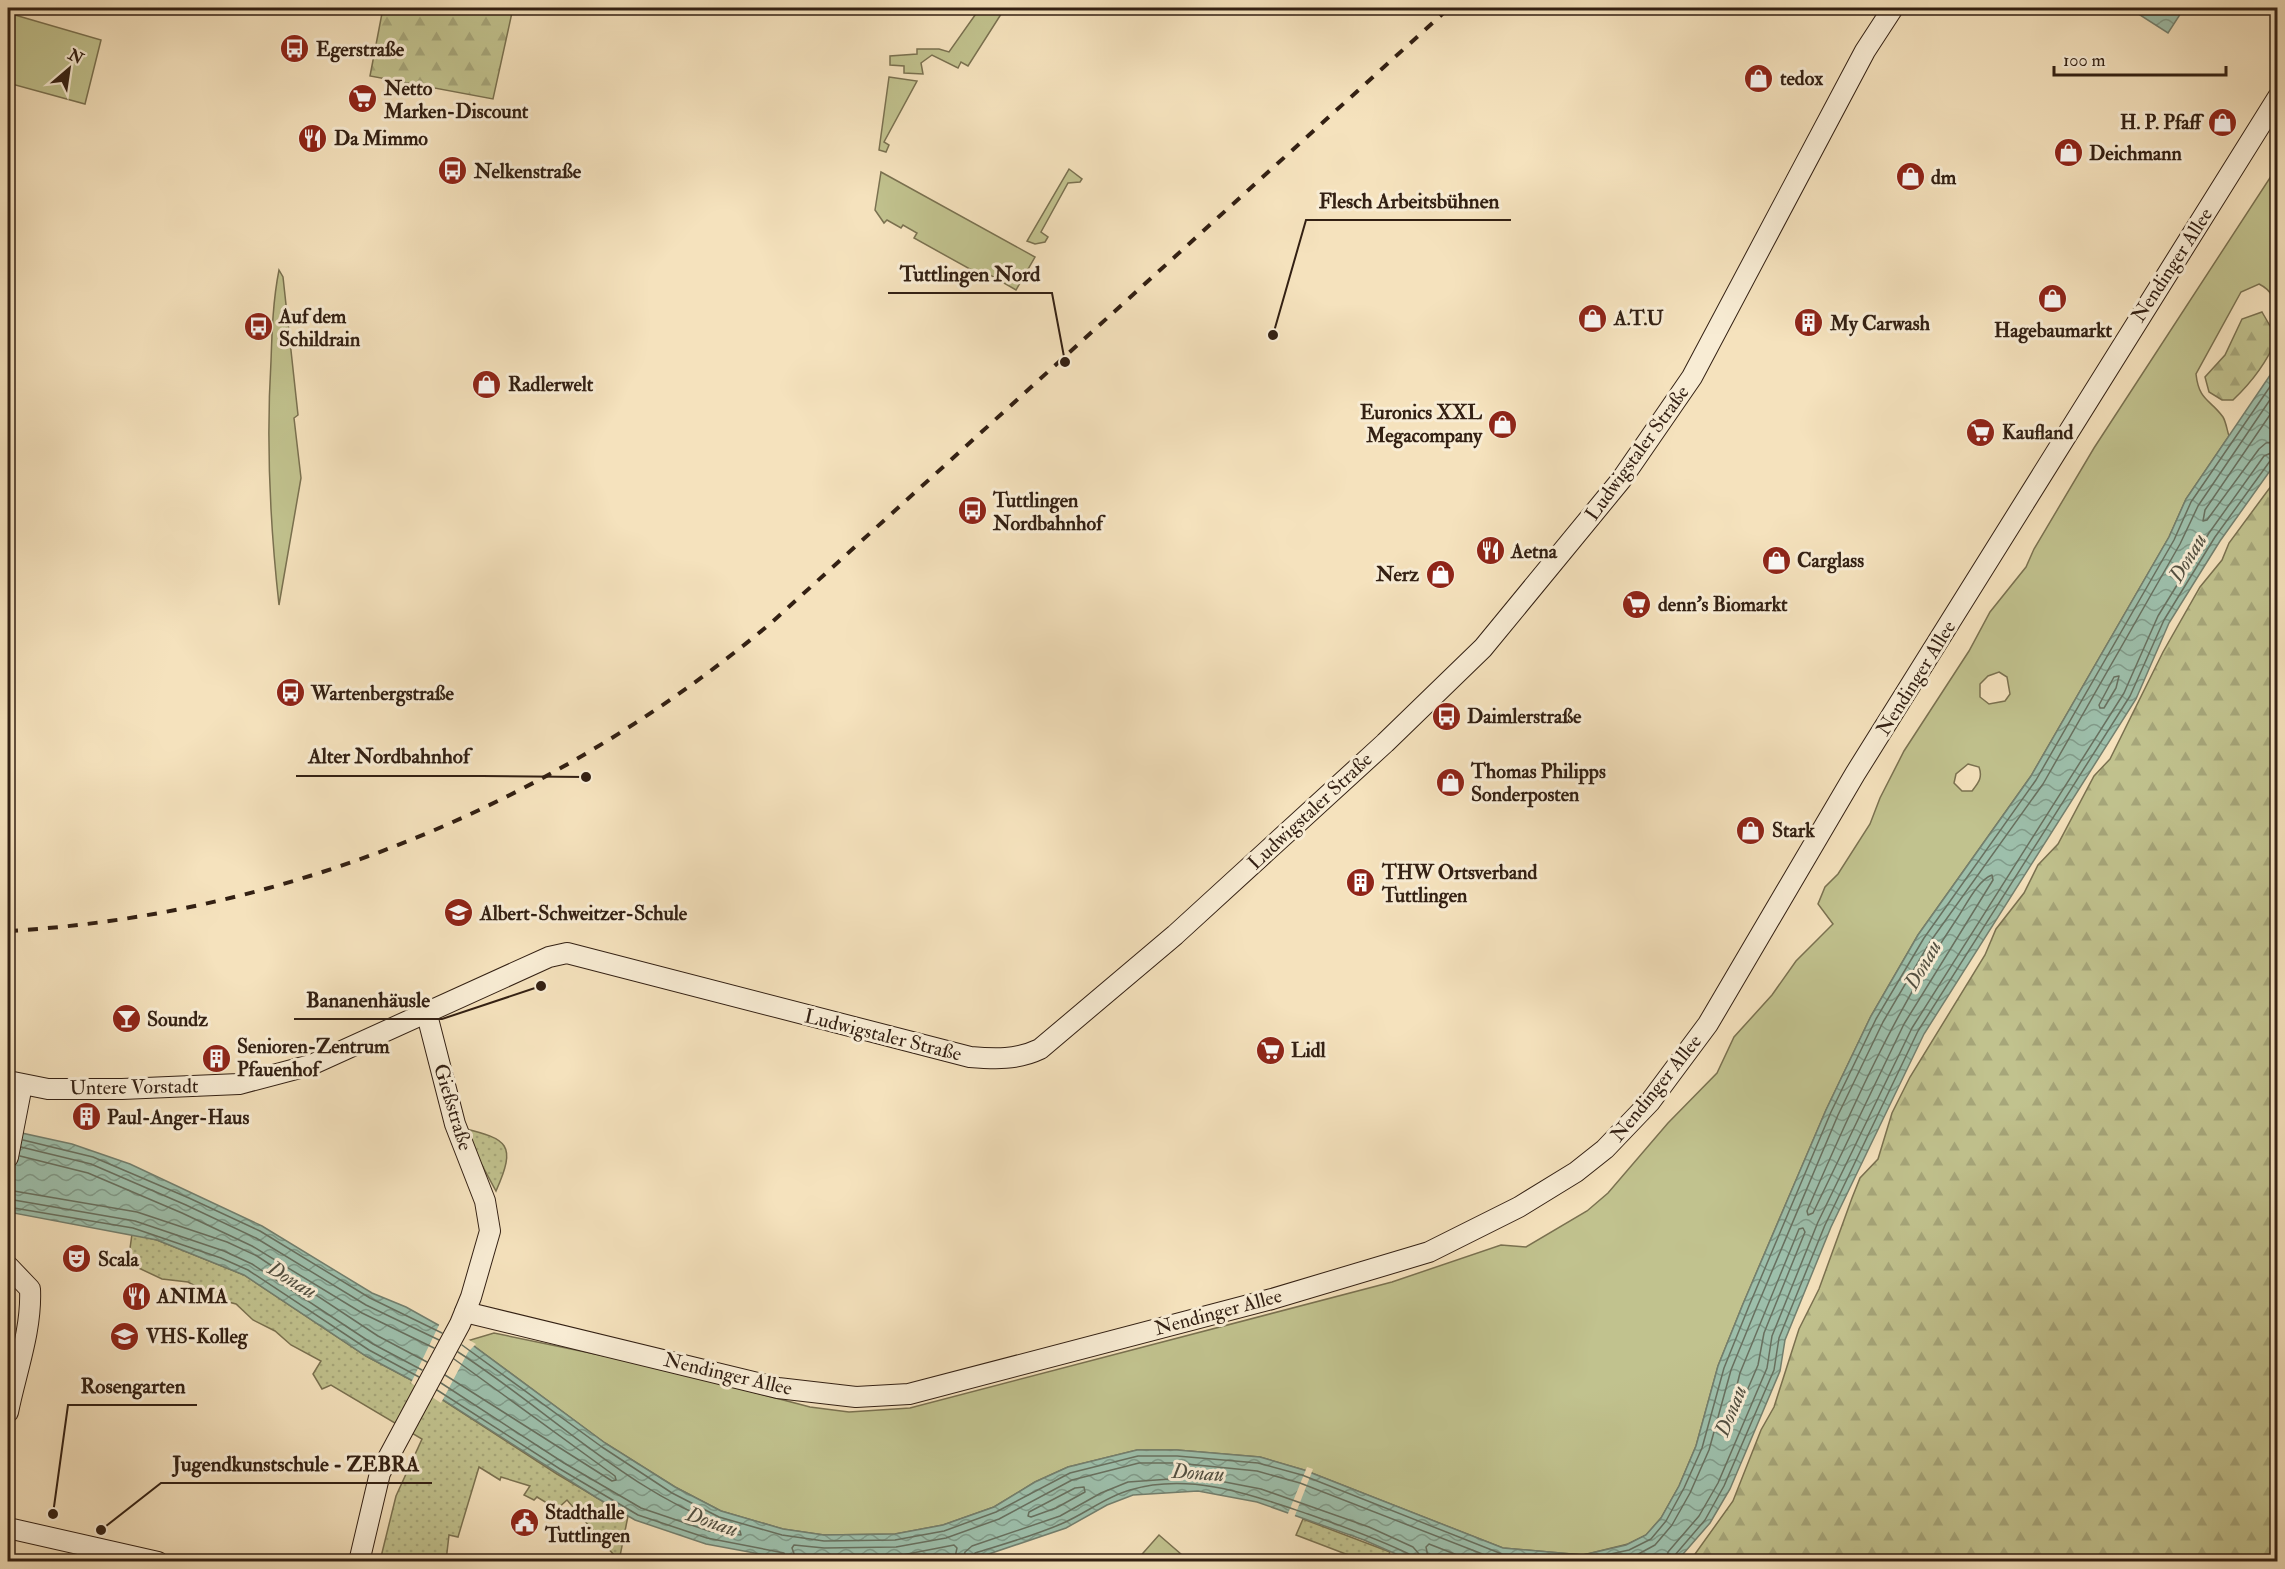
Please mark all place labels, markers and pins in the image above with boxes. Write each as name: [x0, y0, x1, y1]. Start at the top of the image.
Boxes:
bus stop icon: Egerstraße: [279, 33, 311, 65]
place label: Egerstraße: [316, 37, 405, 63]
shop icon: tedox: [1743, 62, 1775, 94]
place label: tedox: [1780, 66, 1823, 91]
place label: Netto Marken-Discount: [383, 76, 529, 124]
supermarket icon: Netto Marken-Discount: [347, 83, 379, 115]
shop icon: H. P. Pfaff: [2206, 106, 2238, 138]
place label: H. P. Pfaff: [2120, 110, 2205, 135]
restaurant icon: Da Mimmo: [297, 122, 329, 154]
place label: Da Mimmo: [334, 126, 428, 151]
shop icon: Deichmann: [2052, 137, 2084, 169]
place label: Deichmann: [2089, 141, 2182, 166]
bus stop icon: Nelkenstraße: [437, 155, 469, 187]
place label: Nelkenstraße: [473, 159, 582, 184]
shop icon: dm: [1894, 161, 1926, 193]
place label: dm: [1931, 165, 1957, 190]
callout: Flesch Arbeitsbühnen: [1306, 181, 1511, 220]
callout: Tuttlingen Nord: [888, 254, 1052, 293]
shop icon: Hagebaumarkt: [2037, 283, 2069, 315]
shop icon: A.T.U: [1577, 302, 1609, 334]
place label: Auf dem Schildrain: [278, 304, 361, 352]
place label: A.T.U: [1613, 306, 1664, 331]
building icon: My Carwash: [1793, 307, 1825, 339]
bus stop icon: Auf dem Schildrain: [242, 311, 274, 343]
place label: My Carwash: [1829, 311, 1930, 337]
place label: Hagebaumarkt: [1994, 318, 2113, 344]
shop icon: Radlerwelt: [471, 368, 503, 400]
place label: Radlerwelt: [508, 372, 594, 397]
place label: Euronics XXL Megacompany: [1360, 400, 1483, 449]
shop icon: Euronics XXL Megacompany: [1487, 408, 1519, 440]
supermarket icon: Kaufland: [1965, 416, 1997, 448]
place label: Kaufland: [2002, 420, 2073, 445]
place label: Tuttlingen Nordbahnhof: [992, 488, 1106, 536]
bus stop icon: Tuttlingen Nordbahnhof: [956, 495, 988, 527]
restaurant icon: Aetna: [1474, 535, 1506, 567]
place label: Aetna: [1510, 539, 1558, 564]
shop icon: Carglass: [1760, 544, 1792, 576]
place label: Carglass: [1797, 548, 1864, 574]
shop icon: Nerz: [1424, 558, 1456, 590]
place label: Nerz: [1375, 562, 1419, 587]
supermarket icon: denn's Biomarkt: [1621, 588, 1653, 620]
place label: denn's Biomarkt: [1658, 592, 1788, 617]
bus stop icon: Wartenbergstraße: [274, 677, 306, 709]
place label: Wartenbergstraße: [310, 681, 455, 707]
bus stop icon: Daimlerstraße: [1430, 700, 1462, 732]
place label: Daimlerstraße: [1467, 704, 1582, 729]
callout: Alter Nordbahnhof: [296, 737, 482, 776]
place label: Thomas Philipps Sonderposten: [1470, 759, 1606, 808]
shop icon: Thomas Philipps Sonderposten: [1434, 766, 1466, 798]
shop icon: Stark: [1735, 814, 1767, 846]
place label: Stark: [1772, 818, 1815, 843]
place label: THW Ortsverband Tuttlingen: [1381, 860, 1537, 909]
building icon: THW Ortsverband Tuttlingen: [1345, 867, 1377, 899]
school or university icon: Albert-Schweitzer-Schule: [443, 897, 475, 929]
place label: Albert-Schweitzer-Schule: [479, 901, 688, 926]
callout: Bananenhäusle: [294, 980, 442, 1019]
bar icon: Soundz: [110, 1003, 142, 1035]
place label: Soundz: [147, 1007, 208, 1032]
place label: Senioren-Zentrum Pfauenhof: [237, 1034, 390, 1082]
supermarket icon: Lidl: [1254, 1034, 1286, 1066]
place label: Lidl: [1291, 1038, 1327, 1063]
building icon: Senioren-Zentrum Pfauenhof: [200, 1042, 232, 1074]
building icon: Paul-Anger-Haus: [70, 1101, 102, 1133]
place label: Paul-Anger-Haus: [107, 1105, 249, 1131]
theatre icon: Scala: [61, 1243, 93, 1275]
place label: Scala: [98, 1247, 140, 1272]
restaurant icon: ANIMA: [120, 1280, 152, 1312]
place label: ANIMA: [156, 1284, 228, 1309]
school or university icon: VHS-Kolleg: [109, 1320, 141, 1352]
place label: VHS-Kolleg: [145, 1324, 249, 1350]
callout: Rosengarten: [68, 1366, 197, 1405]
callout: Jugendkunstschule - ZEBRA: [161, 1444, 432, 1483]
place label: Stadthalle Tuttlingen: [544, 1500, 631, 1549]
public building icon: Stadthalle Tuttlingen: [508, 1507, 540, 1539]

